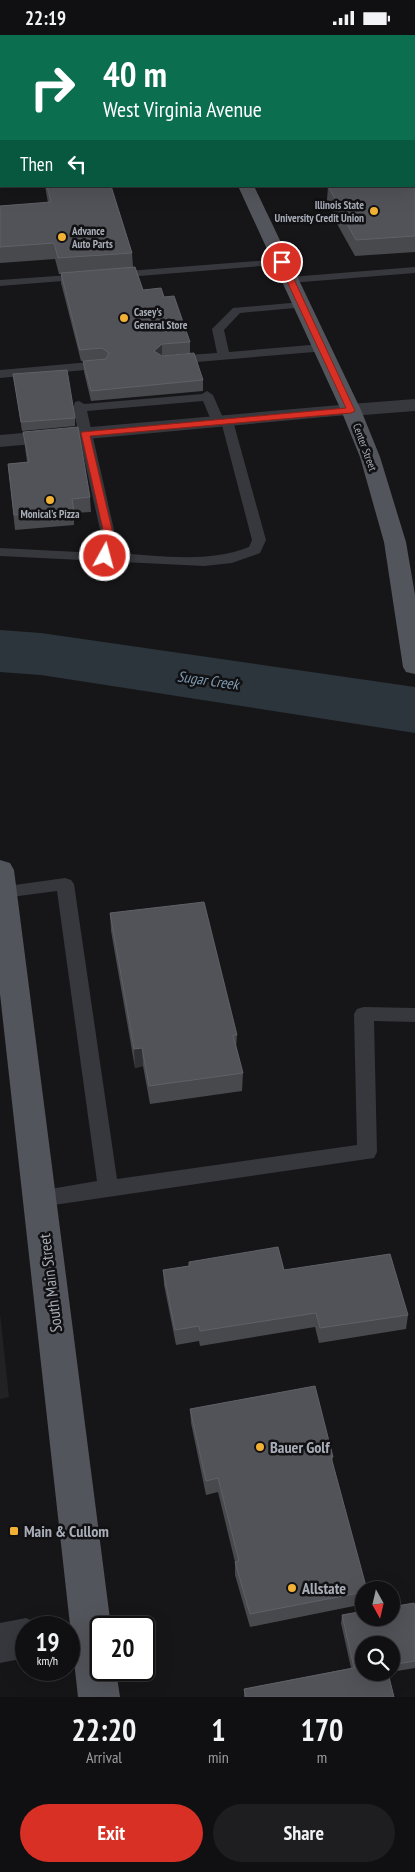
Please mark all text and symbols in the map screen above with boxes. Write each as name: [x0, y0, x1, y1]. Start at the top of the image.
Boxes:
text: 22:19: [25, 6, 66, 30]
text: 40 m: [103, 51, 167, 97]
icon: right: [20, 55, 85, 120]
text: West Virginia Avenue: [103, 95, 262, 123]
icon: left: [63, 150, 91, 178]
text: Then: [20, 152, 53, 176]
place label: Illinois State University Credit Union: [275, 198, 364, 225]
marker: Illinois State University Credit Union: [368, 205, 380, 217]
place label: Advance Auto Parts: [71, 224, 113, 251]
marker: Advance Auto Parts: [56, 231, 68, 243]
pin: [261, 241, 303, 283]
icon: arrive: [268, 248, 296, 276]
place label: Casey's General Store: [134, 305, 188, 332]
marker: Casey's General Store: [118, 312, 130, 324]
street label: Center Street: [350, 421, 380, 473]
marker: Monical's Pizza: [44, 494, 56, 506]
place label: Monical's Pizza: [20, 507, 80, 521]
position arrow: [78, 529, 130, 581]
water label: Sugar Creek: [176, 666, 242, 694]
street label: South Main Street: [34, 1232, 66, 1333]
place label: Bauer Golf: [270, 1437, 330, 1457]
marker: Bauer Golf: [254, 1441, 266, 1453]
place label: Main & Cullom: [24, 1521, 109, 1541]
marker: Main & Cullom: [8, 1525, 20, 1537]
place label: Allstate: [301, 1578, 346, 1598]
north arrow: [355, 1581, 400, 1626]
map controls: [355, 1581, 400, 1681]
marker: Allstate: [286, 1582, 298, 1594]
speed limit sign: 20: [90, 1616, 155, 1681]
text: 19: [36, 1626, 59, 1658]
button: search: [355, 1636, 400, 1681]
text: km/h: [37, 1653, 58, 1668]
text: 22:20: [72, 1710, 136, 1749]
text: 1: [211, 1710, 226, 1749]
text: 170: [300, 1710, 343, 1749]
text: Arrival: [86, 1747, 122, 1767]
text: min: [208, 1747, 229, 1767]
text: m: [317, 1747, 327, 1767]
button: Exit: [20, 1804, 203, 1862]
button: Share: [213, 1804, 395, 1862]

